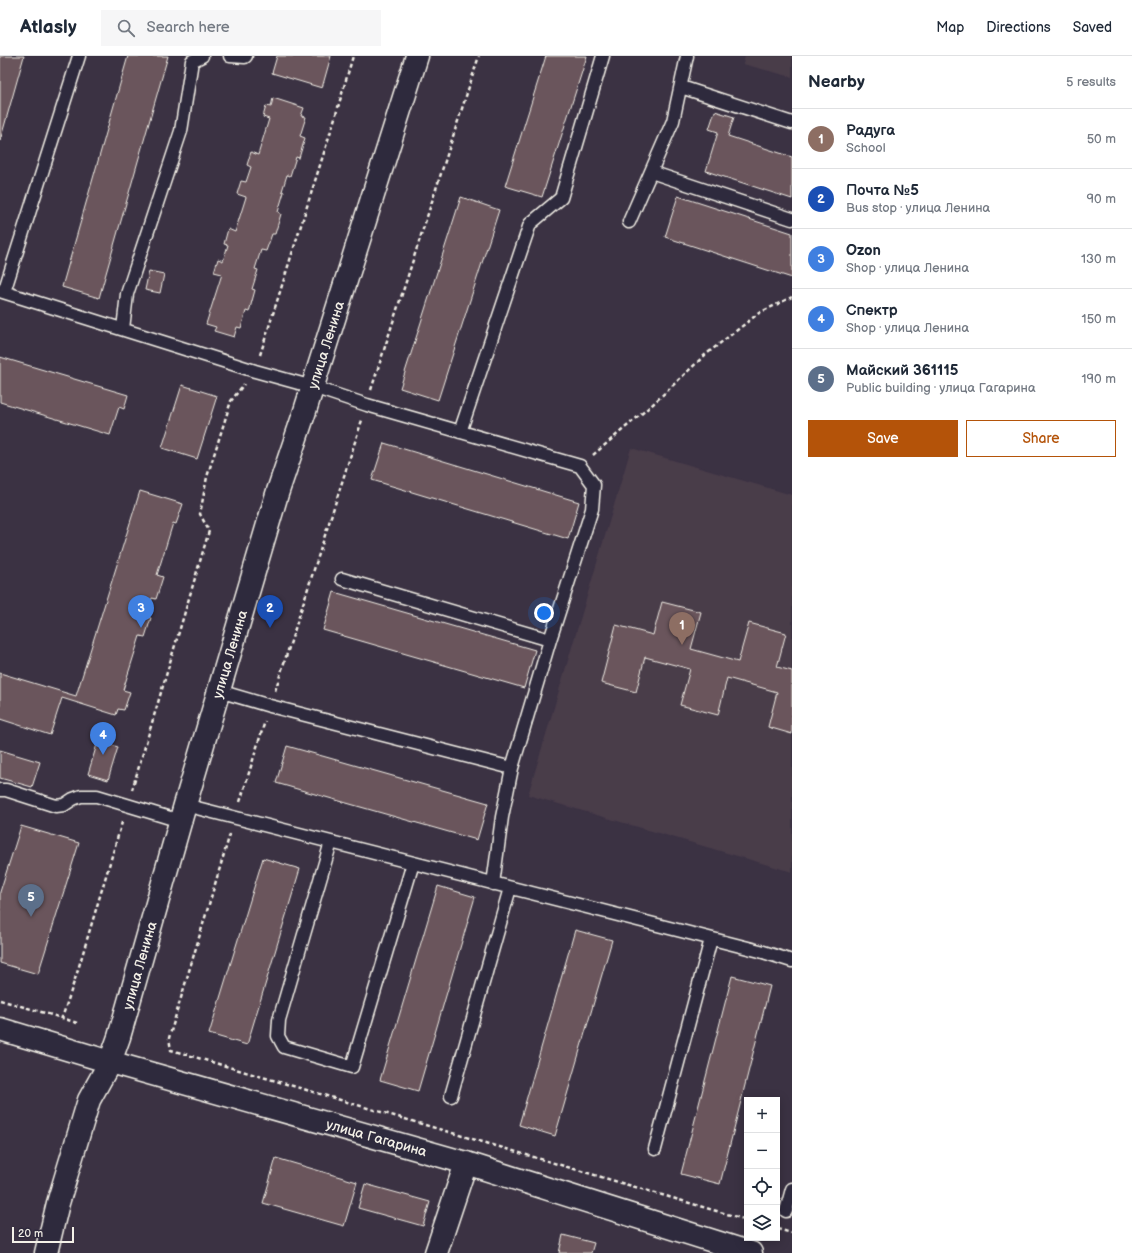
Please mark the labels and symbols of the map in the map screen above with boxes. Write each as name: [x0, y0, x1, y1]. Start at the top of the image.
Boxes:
street label: улица Ленина: [304, 298, 348, 391]
pin: 3: [128, 595, 154, 628]
pin: 2: [257, 595, 283, 628]
your location: [534, 603, 554, 623]
street label: улица Ленина: [209, 607, 251, 700]
pin: 1: [669, 612, 695, 645]
pin: 4: [90, 722, 116, 755]
pin: 5: [18, 884, 44, 917]
street label: улица Ленина: [119, 919, 160, 1012]
street label: улица Гагарина: [324, 1115, 430, 1160]
scale bar: [12, 1225, 74, 1244]

